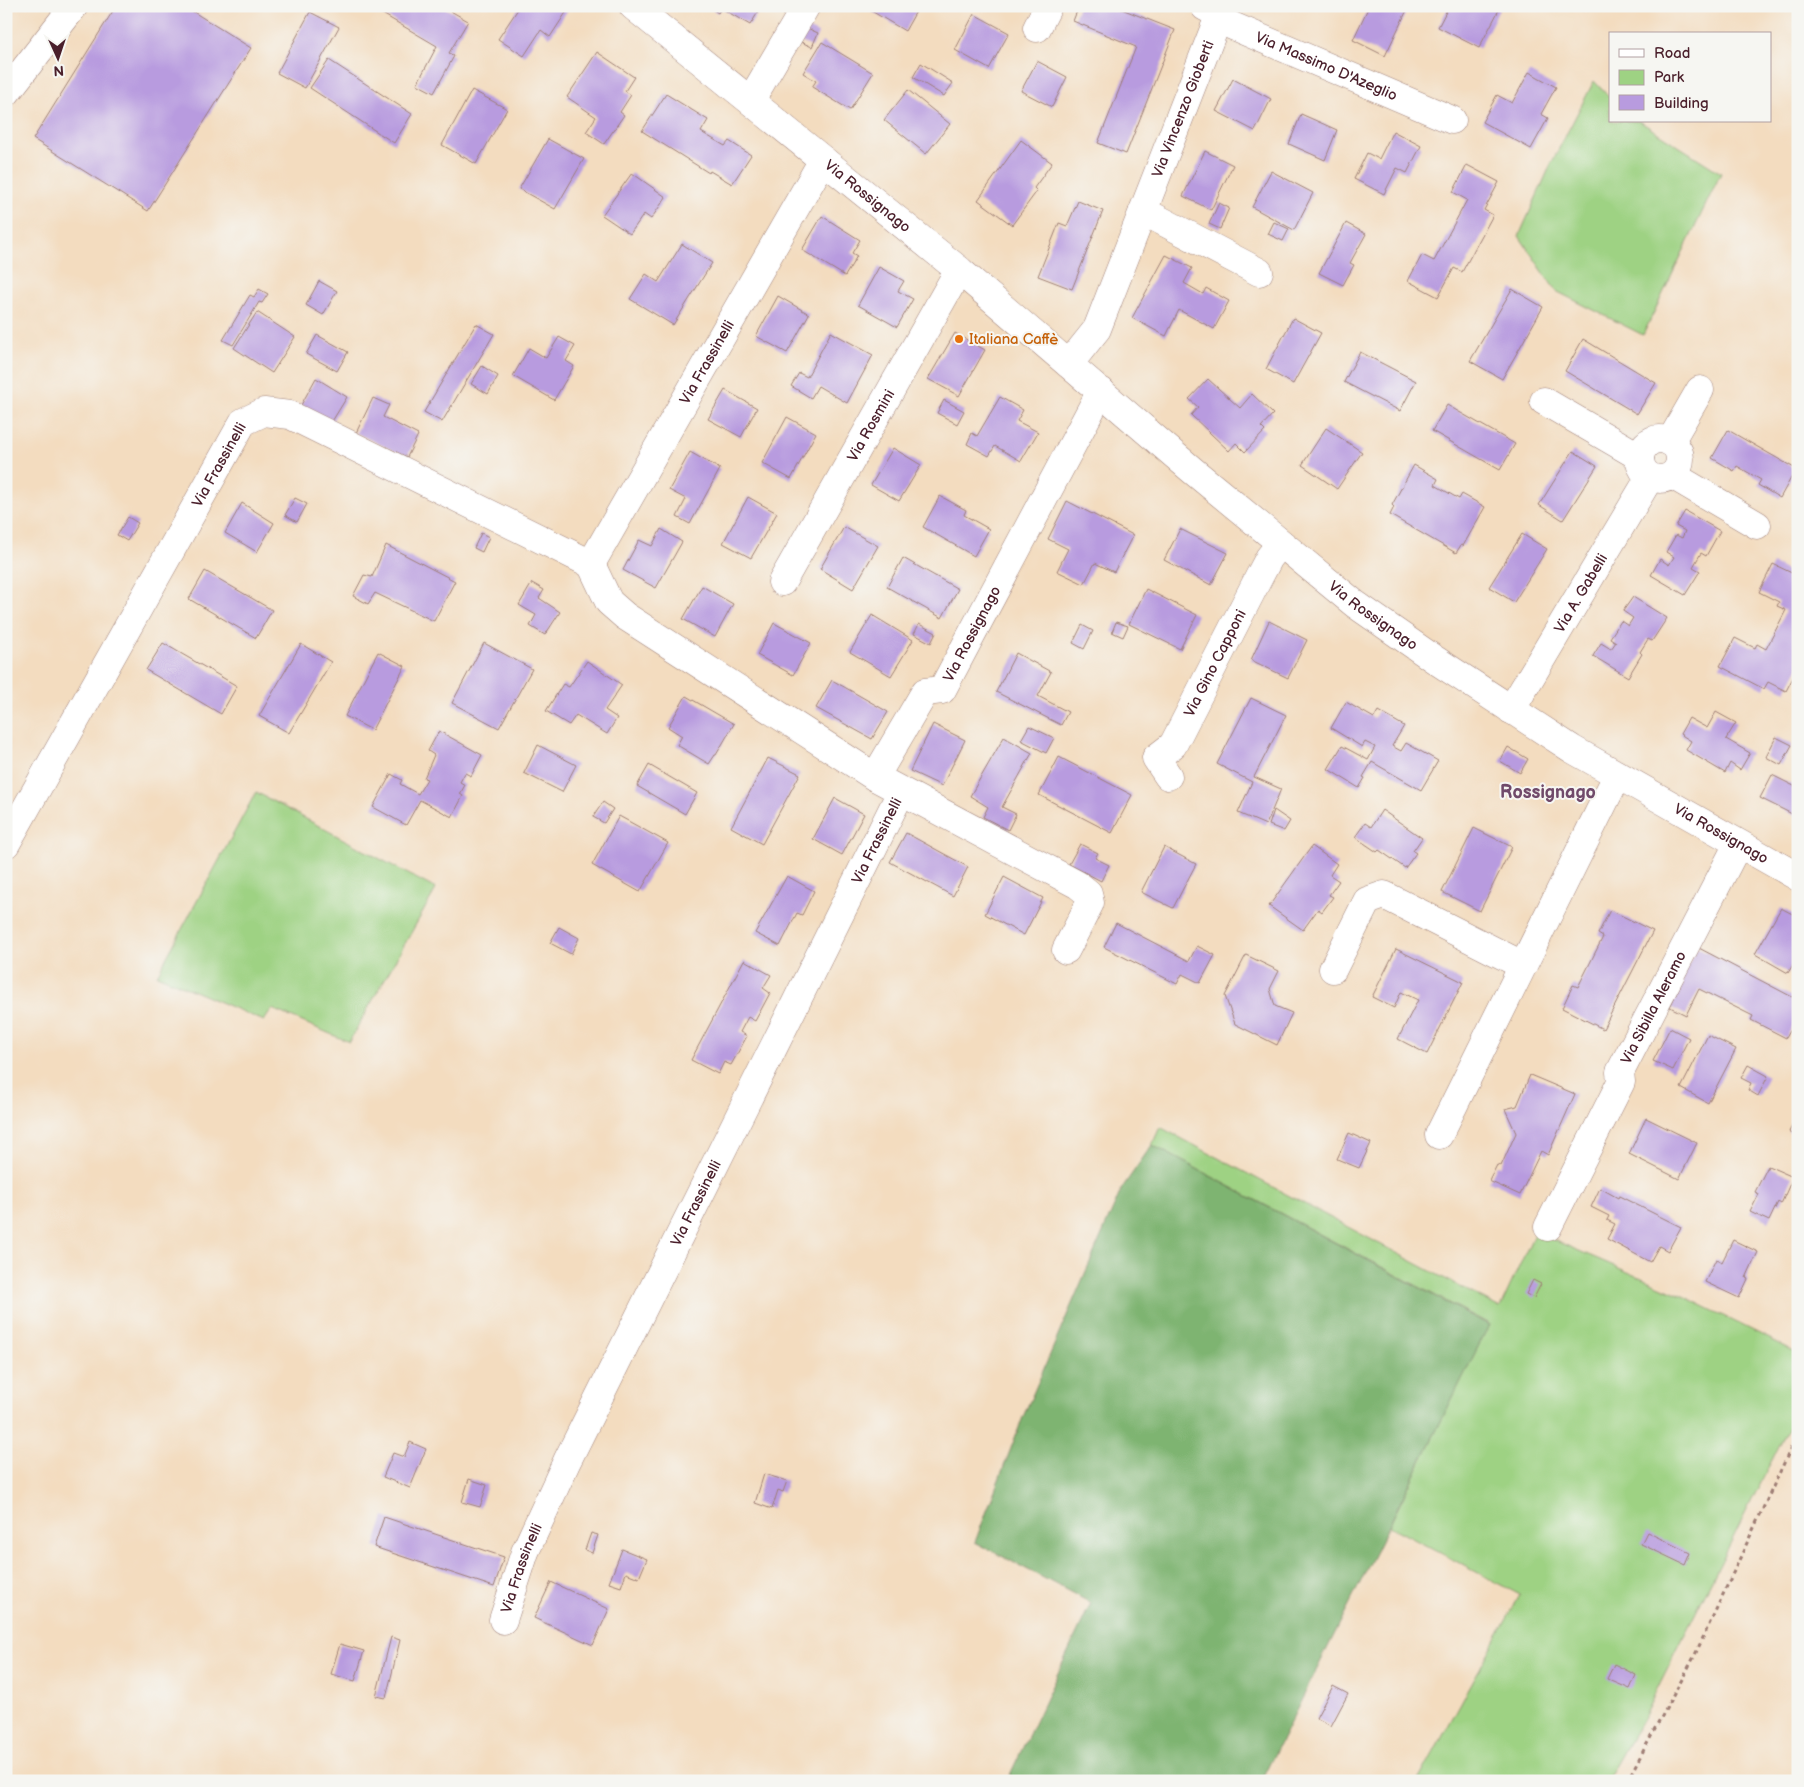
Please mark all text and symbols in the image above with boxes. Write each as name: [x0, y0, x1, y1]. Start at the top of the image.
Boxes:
street label: Via Massimo D'Azeglio: [1252, 28, 1400, 105]
north arrow: [32, 32, 82, 82]
legend: [1609, 32, 1772, 122]
street label: Via Vincenzo Gioberti: [1148, 38, 1219, 180]
text: Road: [1654, 44, 1690, 63]
text: N: [53, 62, 64, 79]
text: Park: [1654, 68, 1685, 87]
text: Building: [1654, 94, 1709, 113]
street label: Via Rossignago: [820, 156, 914, 237]
street label: Via Frassinelli: [676, 317, 739, 408]
place label: Italiana Caffè: [969, 330, 1058, 349]
marker: Italiana Caffè: [953, 333, 965, 345]
street label: Via Rosmini: [843, 386, 899, 465]
street label: Via Frassinelli: [188, 419, 251, 511]
street label: Via A. Gabelli: [1550, 550, 1612, 636]
street label: Via Rossignago: [1324, 577, 1421, 655]
street label: Via Rossignago: [939, 583, 1006, 685]
street label: Via Gino Capponi: [1180, 606, 1251, 720]
district label: Rossignago: [1500, 782, 1596, 803]
street label: Via Frassinelli: [848, 795, 907, 887]
street label: Via Rossignago: [1670, 800, 1772, 868]
street label: Via Sibilla Aleramo: [1617, 948, 1691, 1067]
street label: Via Frassinelli: [667, 1157, 726, 1250]
street label: Via Frassinelli: [497, 1521, 547, 1615]

